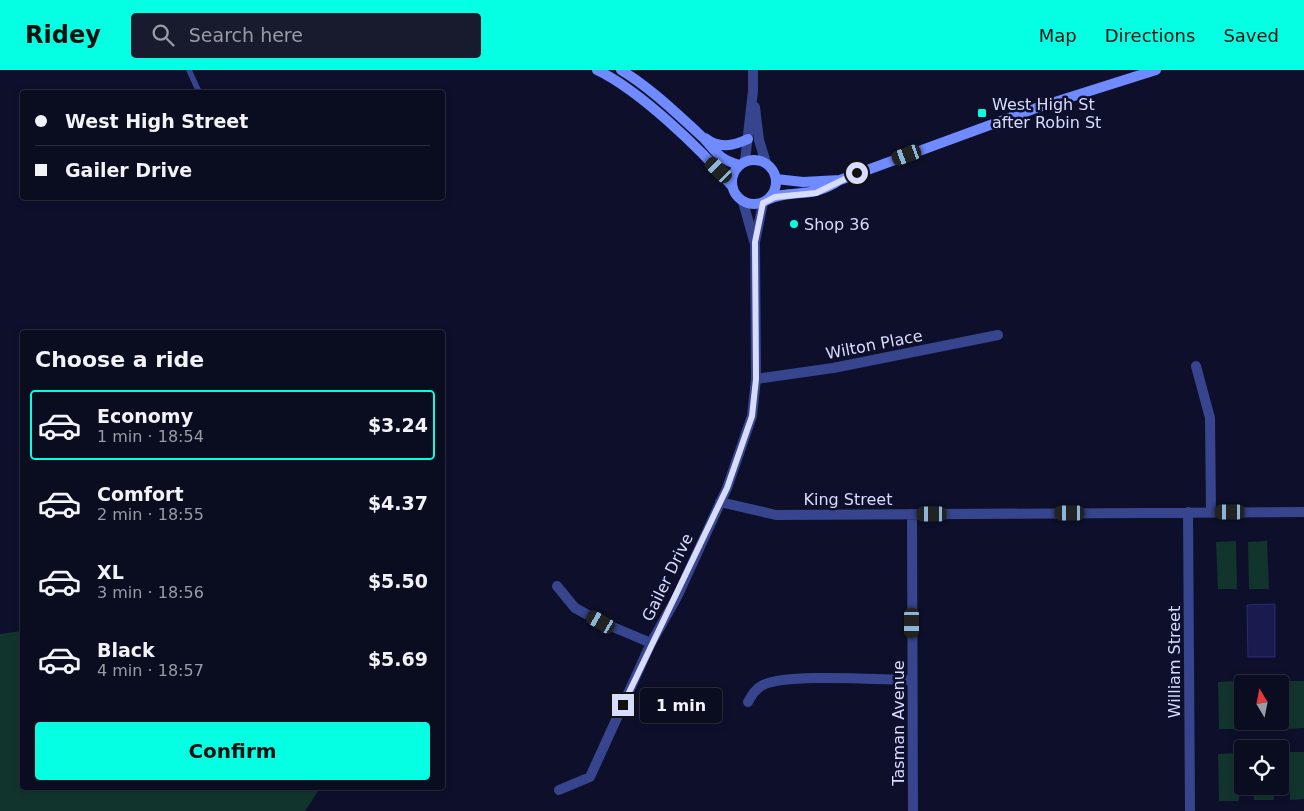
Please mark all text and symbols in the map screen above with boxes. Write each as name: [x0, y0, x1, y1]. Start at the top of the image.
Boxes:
search box: [131, 13, 481, 58]
text: Ridey: [25, 21, 101, 49]
icon: search: [149, 21, 177, 49]
text: Search here: [189, 24, 303, 46]
text: Map: [1039, 25, 1077, 46]
text: Directions: [1105, 25, 1195, 46]
text: Saved: [1223, 25, 1279, 46]
place label: West High St after Robin St: [992, 95, 1101, 132]
marker: West High St after Robin St: [976, 107, 988, 119]
text: West High Street: [65, 110, 248, 132]
car: [890, 143, 923, 167]
car: [702, 154, 735, 186]
text: Gailer Drive: [65, 159, 192, 181]
route start: [846, 162, 868, 184]
place label: Shop 36: [804, 215, 870, 234]
marker: Shop 36: [788, 218, 800, 230]
street label: Wilton Place: [824, 326, 924, 363]
text: Choose a ride: [35, 347, 204, 372]
icon: car: [37, 403, 82, 448]
text: Economy: [97, 405, 193, 427]
text: $3.24: [368, 414, 428, 436]
text: 1 min · 18:54: [97, 427, 204, 446]
icon: car: [37, 481, 82, 526]
text: Comfort: [97, 483, 184, 505]
street label: King Street: [804, 490, 892, 509]
text: $4.37: [368, 492, 428, 514]
text: 2 min · 18:55: [97, 505, 204, 524]
car: [1215, 505, 1245, 520]
car: [1055, 506, 1085, 521]
car: [917, 507, 947, 522]
street label: Gailer Drive: [638, 530, 697, 624]
icon: car: [37, 559, 82, 604]
text: XL: [97, 561, 124, 583]
text: $5.50: [368, 570, 428, 592]
text: 3 min · 18:56: [97, 583, 204, 602]
street label: William Street: [1165, 606, 1184, 718]
car: [584, 608, 617, 636]
car: [904, 608, 919, 638]
icon: car: [37, 637, 82, 682]
text: Black: [97, 639, 155, 661]
text: $5.69: [368, 648, 428, 670]
street label: Tasman Avenue: [889, 660, 908, 787]
text: 4 min · 18:57: [97, 661, 204, 680]
north arrow: [1234, 675, 1289, 730]
map controls: [1234, 675, 1289, 795]
callout: 1 min: [640, 688, 723, 722]
route end: [612, 694, 634, 716]
text: 1 min: [656, 696, 706, 715]
button: Confirm: [35, 722, 430, 780]
button: locate: [1234, 740, 1289, 795]

